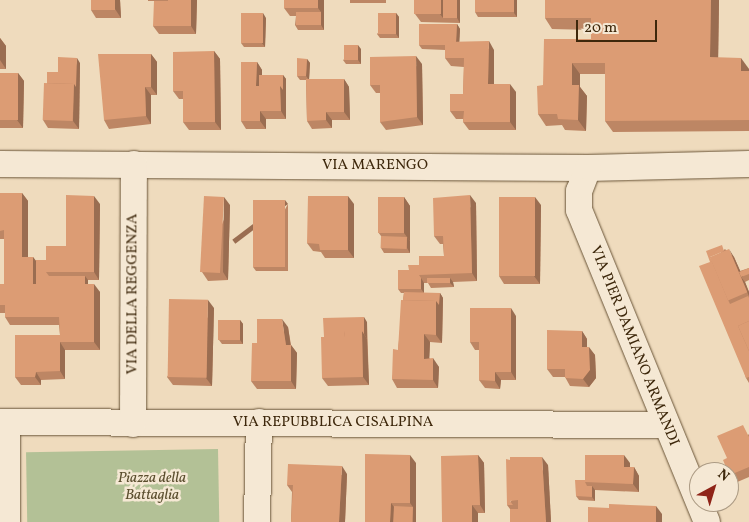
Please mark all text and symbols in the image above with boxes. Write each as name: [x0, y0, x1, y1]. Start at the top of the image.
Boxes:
scale bar: [579, 10, 660, 42]
text: 20 m: [584, 18, 617, 39]
street label: VIA MARENGO: [322, 157, 428, 175]
street label: VIA DELLA REGGENZA: [124, 214, 142, 374]
street label: VIA PIER DAMIANO ARMANDI: [586, 243, 682, 449]
street label: VIA REPUBBLICA CISALPINA: [233, 414, 433, 432]
north arrow: [689, 462, 739, 512]
text: N: [713, 465, 733, 486]
park label: Piazza della Battaglia: [118, 469, 186, 504]

